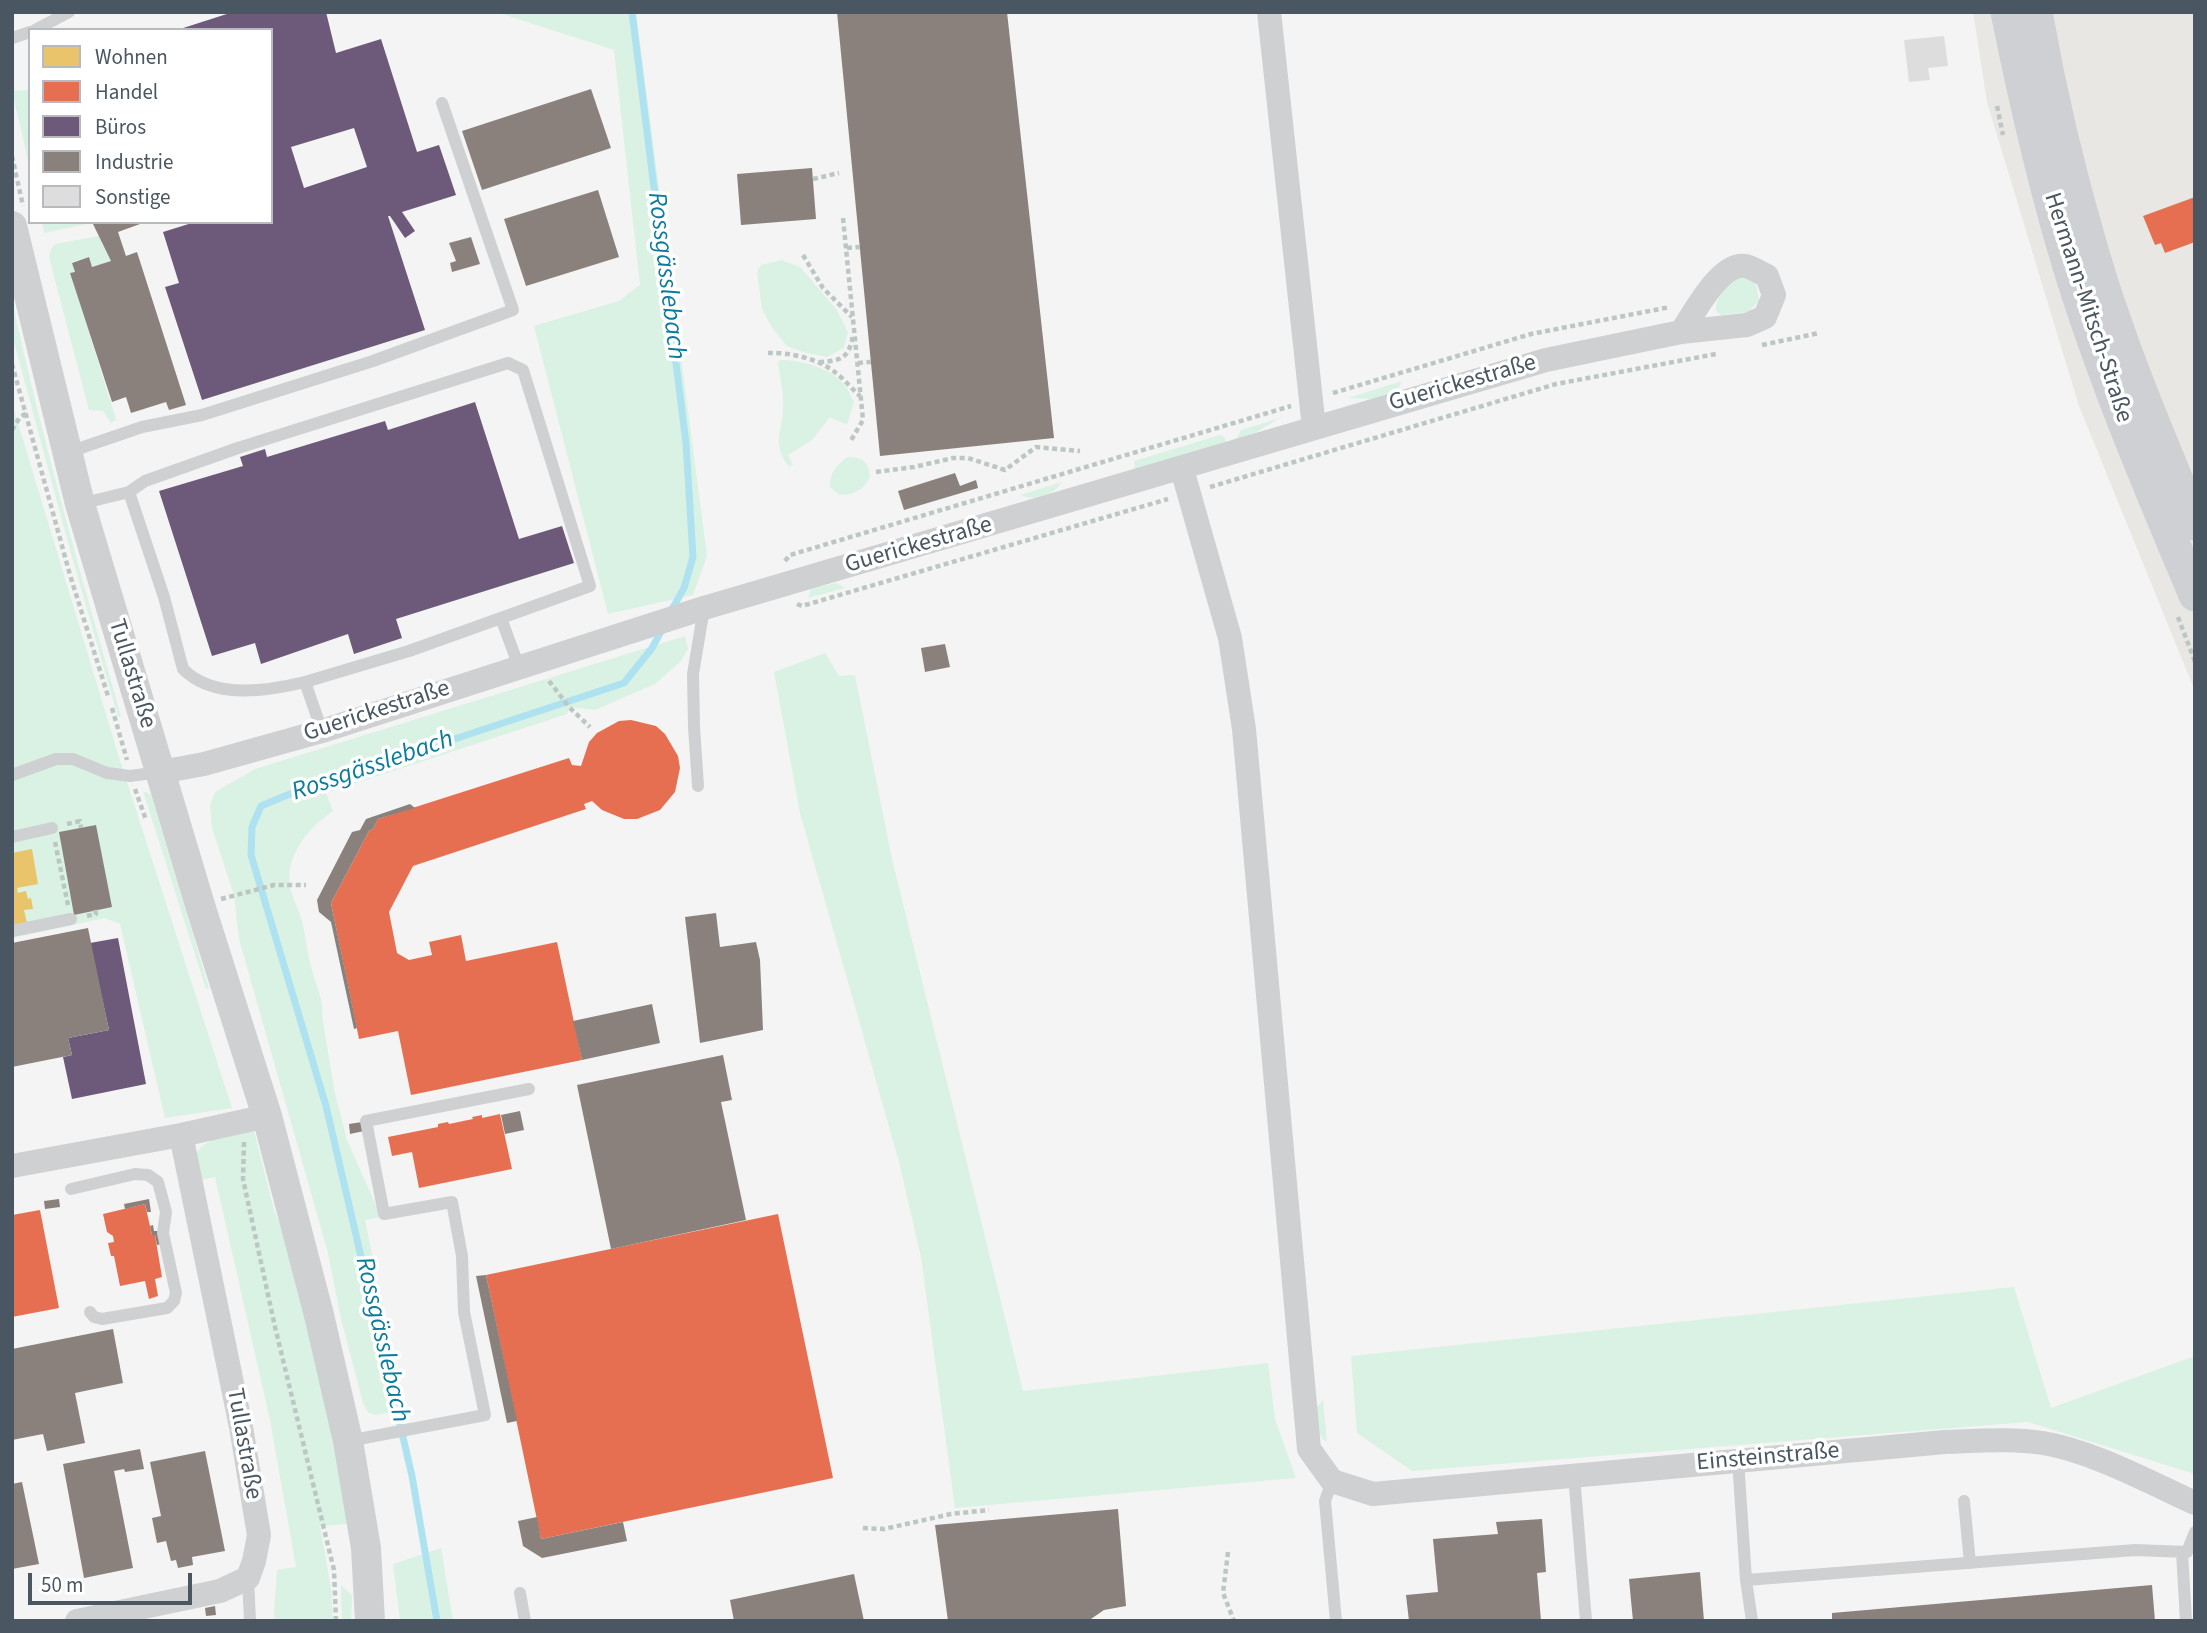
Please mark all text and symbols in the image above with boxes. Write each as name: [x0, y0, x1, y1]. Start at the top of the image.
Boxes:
legend: [28, 28, 273, 224]
text: Wohnen: [95, 42, 168, 72]
text: Handel: [95, 77, 158, 107]
text: Büros: [95, 112, 146, 142]
text: Industrie: [95, 147, 173, 177]
text: Sonstige: [95, 182, 170, 212]
street label: Hermann-Mitsch-Straße: [2036, 189, 2138, 427]
water label: Rossgässlebach: [639, 190, 691, 362]
street label: Guerickestraße: [1386, 349, 1540, 419]
street label: Guerickestraße: [842, 511, 996, 581]
street label: Tullastraße: [101, 616, 161, 732]
street label: Guerickestraße: [300, 675, 454, 749]
water label: Rossgässlebach: [288, 725, 458, 809]
water label: Rossgässlebach: [347, 1254, 415, 1426]
street label: Tullastraße: [219, 1386, 267, 1502]
street label: Einsteinstraße: [1695, 1437, 1841, 1479]
scale bar: [32, 1560, 196, 1604]
text: 50 m: [41, 1570, 83, 1600]

